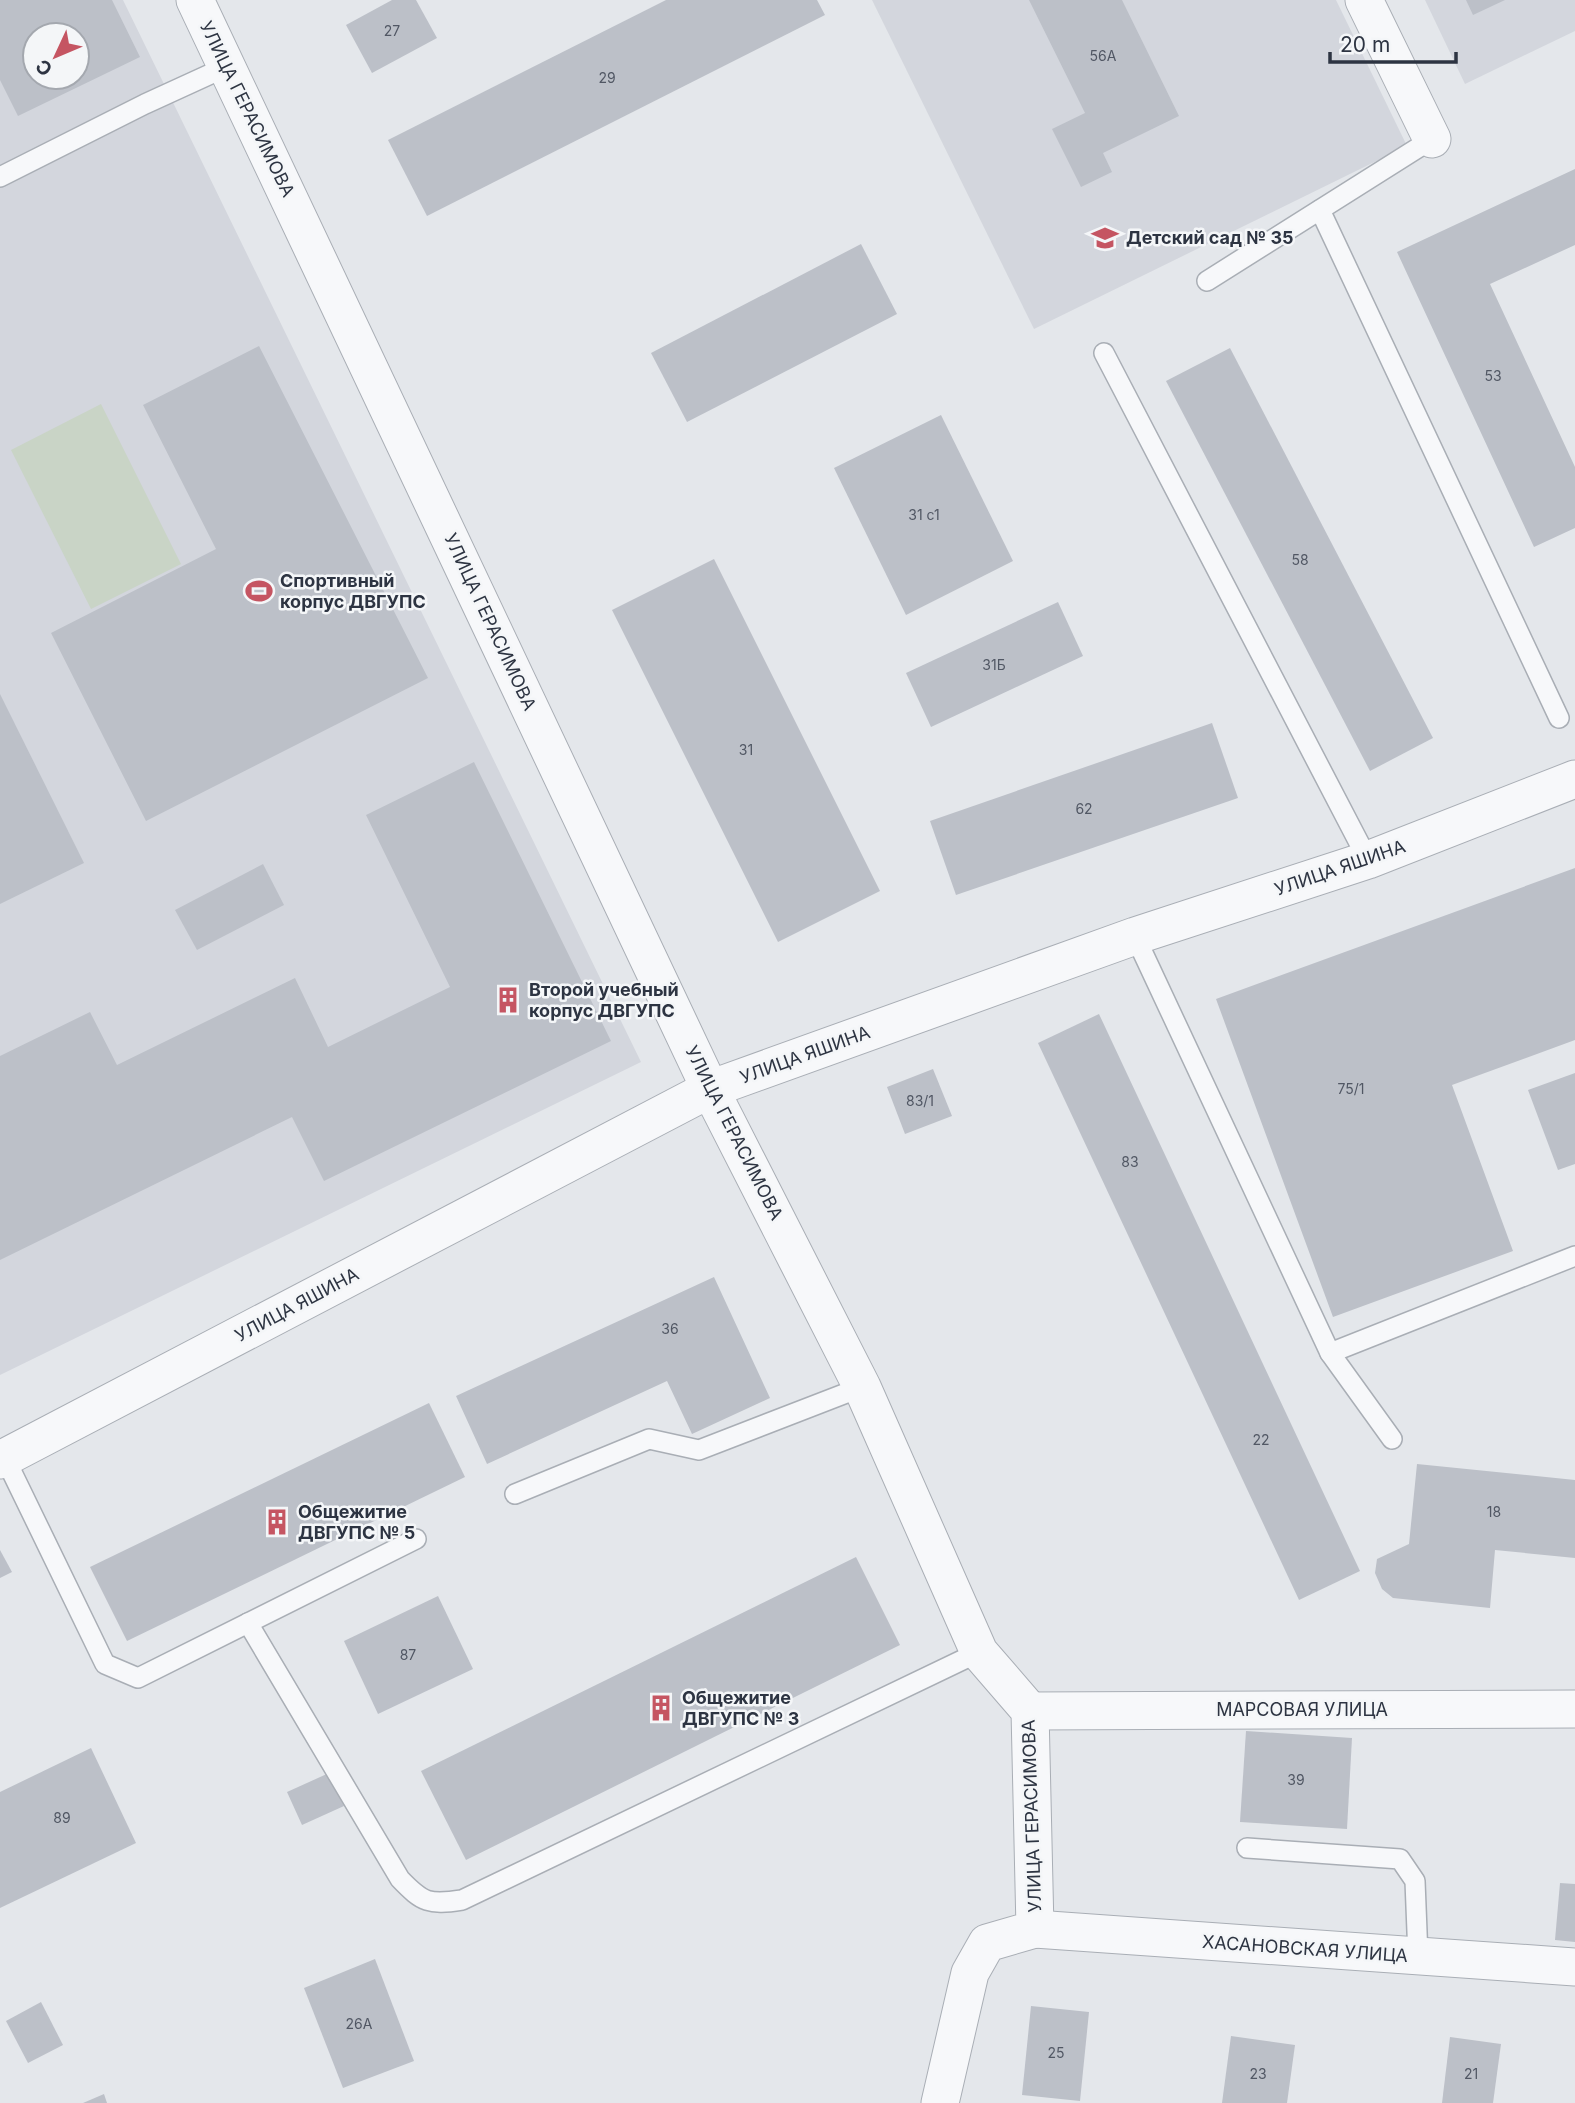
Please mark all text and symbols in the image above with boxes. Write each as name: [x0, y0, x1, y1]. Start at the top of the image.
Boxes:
street label: УЛИЦА ГЕРАСИМОВА: [196, 17, 299, 200]
north arrow: [21, 21, 91, 91]
scale bar: [1330, 21, 1456, 65]
house number: 27: [384, 22, 400, 39]
text: 20 m: [1340, 32, 1390, 57]
house number: 56А: [1090, 47, 1117, 64]
text: С: [31, 54, 57, 81]
house number: 29: [598, 69, 616, 86]
school or university icon: Детский сад № 35: [1090, 223, 1120, 253]
place label: Детский сад № 35: [1126, 227, 1294, 248]
house number: 53: [1484, 367, 1502, 384]
house number: 31 с1: [908, 506, 940, 523]
street label: УЛИЦА ГЕРАСИМОВА: [440, 530, 541, 714]
house number: 58: [1291, 551, 1309, 568]
place label: Спортивный корпус ДВГУПС: [280, 570, 426, 612]
sports icon: Спортивный корпус ДВГУПС: [244, 576, 274, 606]
house number: 31Б: [982, 656, 1006, 673]
house number: 31: [739, 741, 753, 758]
house number: 62: [1075, 800, 1093, 817]
street label: УЛИЦА ЯШИНА: [1272, 835, 1408, 900]
place label: Второй учебный корпус ДВГУПС: [529, 979, 679, 1021]
building icon: Второй учебный корпус ДВГУПС: [493, 985, 523, 1015]
street label: УЛИЦА ЯШИНА: [737, 1021, 873, 1088]
street label: УЛИЦА ГЕРАСИМОВА: [681, 1042, 788, 1223]
house number: 75/1: [1337, 1080, 1365, 1097]
house number: 83/1: [906, 1092, 934, 1109]
house number: 83: [1121, 1153, 1139, 1170]
street label: УЛИЦА ЯШИНА: [231, 1263, 362, 1346]
house number: 36: [661, 1320, 679, 1337]
house number: 22: [1252, 1431, 1270, 1448]
place label: Общежитие ДВГУПС № 5: [298, 1501, 415, 1543]
house number: 18: [1487, 1503, 1501, 1520]
building icon: Общежитие ДВГУПС № 5: [262, 1507, 292, 1537]
house number: 87: [400, 1646, 416, 1663]
place label: Общежитие ДВГУПС № 3: [682, 1687, 799, 1729]
building icon: Общежитие ДВГУПС № 3: [646, 1693, 676, 1723]
street label: МАРСОВАЯ УЛИЦА: [1216, 1699, 1388, 1720]
street label: УЛИЦА ГЕРАСИМОВА: [1018, 1719, 1045, 1913]
house number: 39: [1287, 1771, 1305, 1788]
house number: 89: [53, 1809, 71, 1826]
street label: ХАСАНОВСКАЯ УЛИЦА: [1201, 1931, 1409, 1966]
house number: 26А: [346, 2015, 373, 2032]
house number: 25: [1047, 2044, 1065, 2061]
house number: 23: [1249, 2065, 1267, 2082]
house number: 21: [1464, 2065, 1478, 2082]

